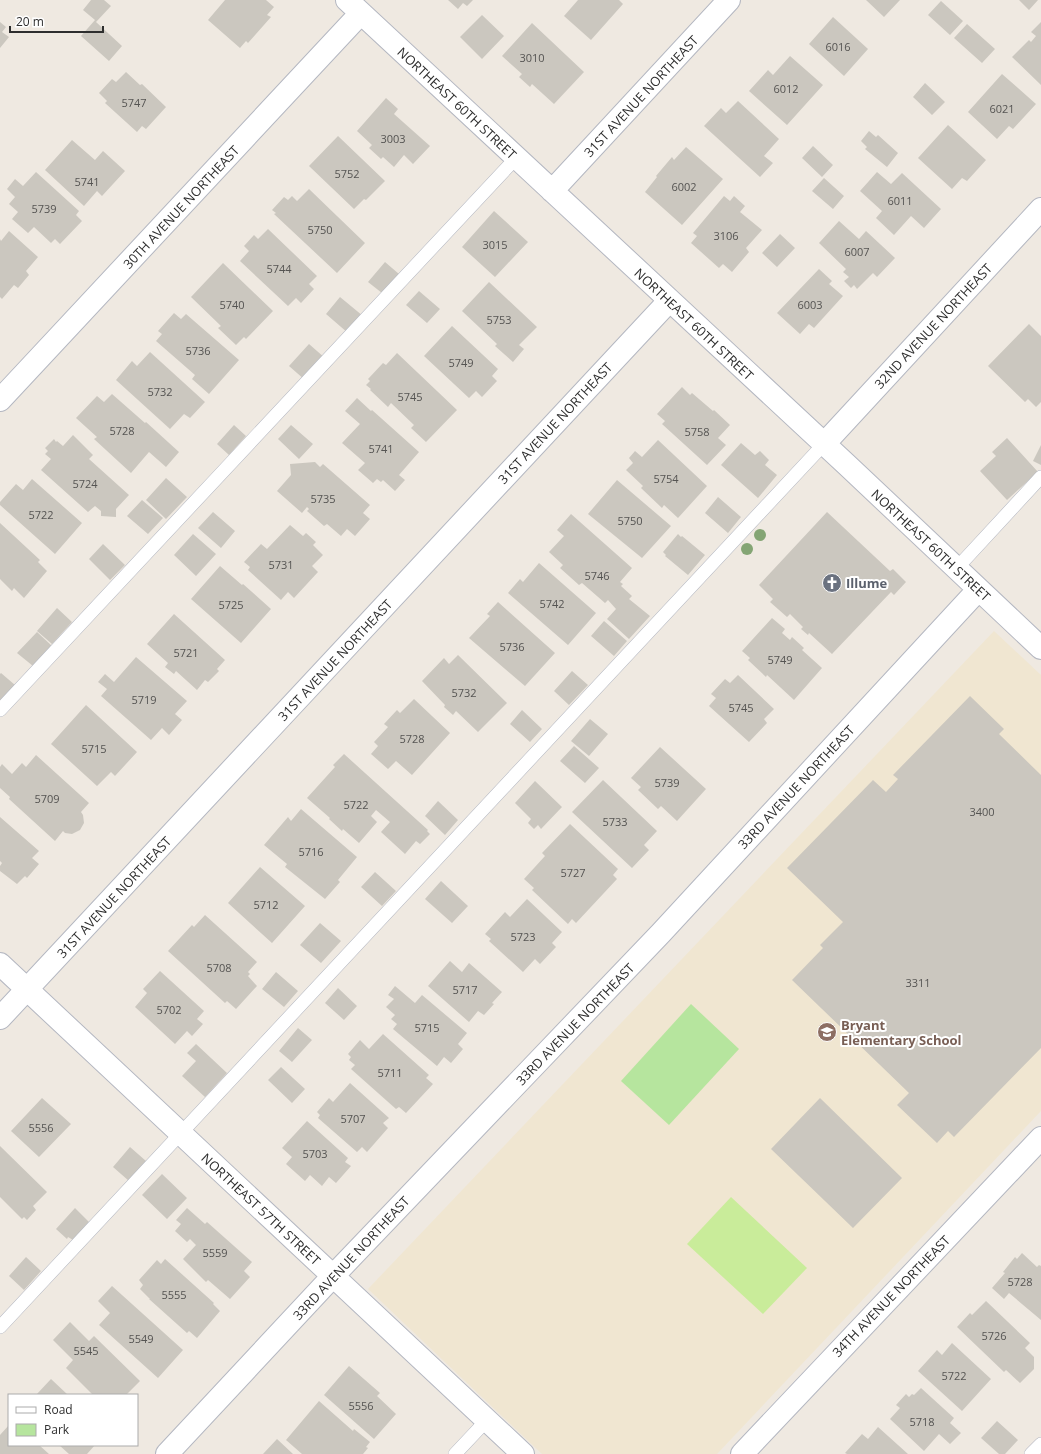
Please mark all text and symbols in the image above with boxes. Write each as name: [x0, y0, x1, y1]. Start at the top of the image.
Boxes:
scale bar: [10, 8, 103, 34]
text: 20 m: [16, 13, 44, 30]
street label: 31ST AVENUE NORTHEAST: [580, 31, 703, 161]
house number: 6016: [825, 39, 851, 54]
street label: NORTHEAST 60TH STREET: [394, 43, 521, 164]
house number: 3010: [519, 50, 545, 65]
house number: 6012: [773, 81, 799, 96]
house number: 5747: [121, 95, 147, 110]
house number: 6021: [989, 101, 1015, 116]
house number: 3003: [380, 131, 406, 146]
street label: 30TH AVENUE NORTHEAST: [119, 141, 244, 273]
house number: 5752: [334, 166, 360, 181]
house number: 5741: [74, 174, 100, 189]
house number: 6002: [671, 179, 697, 194]
house number: 6011: [887, 193, 913, 208]
house number: 5739: [31, 201, 57, 216]
house number: 5750: [307, 222, 333, 237]
house number: 3106: [713, 228, 739, 243]
house number: 3015: [482, 237, 508, 252]
house number: 6007: [844, 244, 870, 259]
street label: 32ND AVENUE NORTHEAST: [870, 259, 996, 392]
house number: 5744: [266, 261, 292, 276]
street label: NORTHEAST 60TH STREET: [631, 264, 758, 385]
house number: 5740: [219, 297, 245, 312]
house number: 6003: [797, 297, 823, 312]
house number: 5753: [486, 312, 512, 327]
house number: 5736: [185, 343, 211, 358]
house number: 5749: [448, 355, 474, 370]
street label: 31ST AVENUE NORTHEAST: [494, 358, 617, 488]
house number: 5732: [147, 384, 173, 399]
house number: 5745: [397, 389, 423, 404]
house number: 5728: [109, 423, 135, 438]
house number: 5758: [684, 424, 710, 439]
house number: 5741: [368, 441, 394, 456]
house number: 5754: [653, 471, 679, 486]
house number: 5724: [72, 476, 98, 491]
street label: NORTHEAST 60TH STREET: [868, 485, 995, 606]
house number: 5735: [310, 491, 336, 506]
house number: 5722: [28, 507, 54, 522]
house number: 5750: [617, 513, 643, 528]
house number: 5731: [268, 557, 294, 572]
house number: 5746: [584, 568, 610, 583]
church icon: Illume: [821, 572, 843, 594]
place label: Illume: [846, 574, 888, 592]
street label: 31ST AVENUE NORTHEAST: [274, 595, 397, 725]
house number: 5742: [539, 596, 565, 611]
house number: 5725: [218, 597, 244, 612]
house number: 5736: [499, 639, 525, 654]
house number: 5721: [173, 645, 199, 660]
house number: 5749: [767, 652, 793, 667]
house number: 5732: [451, 685, 477, 700]
house number: 5719: [131, 692, 157, 707]
house number: 5745: [728, 700, 754, 715]
street label: 33RD AVENUE NORTHEAST: [734, 721, 859, 853]
house number: 5728: [399, 731, 425, 746]
house number: 5715: [81, 741, 107, 756]
house number: 5739: [654, 775, 680, 790]
house number: 5709: [34, 791, 60, 806]
house number: 5722: [343, 797, 369, 812]
house number: 3400: [969, 804, 995, 819]
house number: 5733: [602, 814, 628, 829]
street label: 31ST AVENUE NORTHEAST: [53, 832, 176, 962]
house number: 5716: [298, 844, 324, 859]
house number: 5727: [560, 865, 586, 880]
house number: 5712: [253, 897, 279, 912]
house number: 5723: [510, 929, 536, 944]
street label: 33RD AVENUE NORTHEAST: [512, 958, 639, 1089]
house number: 5708: [206, 960, 232, 975]
house number: 3311: [905, 975, 931, 990]
house number: 5717: [452, 982, 478, 997]
house number: 5702: [156, 1002, 182, 1017]
place label: Bryant Elementary School: [841, 1016, 962, 1049]
house number: 5715: [414, 1020, 440, 1035]
school or university icon: Bryant Elementary School: [816, 1021, 838, 1043]
house number: 5711: [377, 1065, 403, 1080]
house number: 5707: [340, 1111, 366, 1126]
house number: 5556: [28, 1120, 54, 1135]
house number: 5703: [302, 1146, 328, 1161]
street label: NORTHEAST 57TH STREET: [198, 1149, 325, 1270]
street label: 33RD AVENUE NORTHEAST: [289, 1192, 414, 1324]
street label: 34TH AVENUE NORTHEAST: [828, 1231, 954, 1361]
house number: 5559: [202, 1245, 228, 1260]
house number: 5728: [1007, 1274, 1033, 1289]
house number: 5555: [161, 1287, 187, 1302]
house number: 5726: [981, 1328, 1007, 1343]
house number: 5549: [128, 1331, 154, 1346]
house number: 5545: [73, 1343, 99, 1358]
house number: 5722: [941, 1368, 967, 1383]
legend: [8, 1394, 138, 1446]
house number: 5556: [348, 1398, 374, 1413]
text: Road: [44, 1401, 73, 1418]
house number: 5718: [909, 1414, 935, 1429]
text: Park: [44, 1421, 70, 1438]

